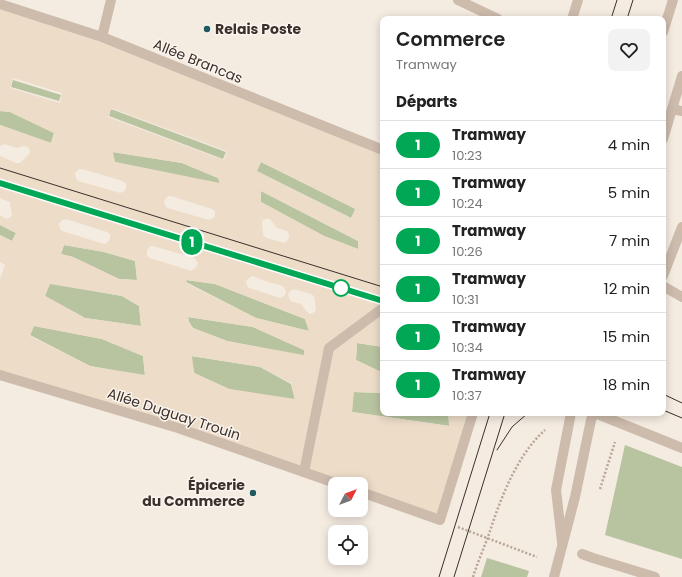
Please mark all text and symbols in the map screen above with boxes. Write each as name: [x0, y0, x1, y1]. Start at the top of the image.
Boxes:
place label: Relais Poste: [215, 19, 301, 39]
marker: Relais Poste: [202, 24, 212, 34]
text: Commerce: [396, 26, 505, 53]
button: heart: [608, 29, 650, 71]
street label: Allée Brancas: [150, 34, 246, 88]
text: Tramway: [396, 55, 457, 74]
text: Départs: [396, 91, 457, 112]
text: Tramway: [452, 124, 526, 145]
text: 4 min: [608, 134, 650, 155]
text: 1: [415, 135, 421, 155]
text: 10:23: [452, 146, 482, 165]
text: Tramway: [452, 172, 526, 193]
text: 5 min: [608, 182, 650, 203]
text: 1: [415, 183, 421, 203]
text: 10:24: [452, 194, 483, 213]
text: Tramway: [452, 220, 526, 241]
line badge: 1: [179, 229, 205, 255]
text: 7 min: [609, 230, 650, 251]
text: 1: [415, 231, 421, 251]
text: 1: [189, 232, 195, 252]
text: 10:26: [452, 242, 483, 261]
text: Tramway: [452, 268, 526, 289]
text: 12 min: [604, 278, 650, 299]
unlabelled marker: [332, 279, 350, 297]
text: 1: [415, 279, 421, 299]
text: 10:31: [452, 290, 479, 309]
text: Tramway: [452, 316, 526, 337]
text: 15 min: [603, 326, 650, 347]
text: 1: [415, 327, 421, 347]
text: 10:34: [452, 338, 483, 357]
text: Tramway: [452, 364, 526, 385]
text: 18 min: [603, 374, 650, 395]
text: 1: [415, 375, 421, 395]
street label: Allée Duguay Trouin: [105, 383, 243, 445]
text: 10:37: [452, 386, 482, 405]
place label: Épicerie du Commerce: [142, 475, 245, 511]
north arrow: [328, 477, 368, 517]
map controls: [328, 477, 368, 565]
marker: Épicerie du Commerce: [248, 488, 258, 498]
button: locate: [328, 525, 368, 565]

